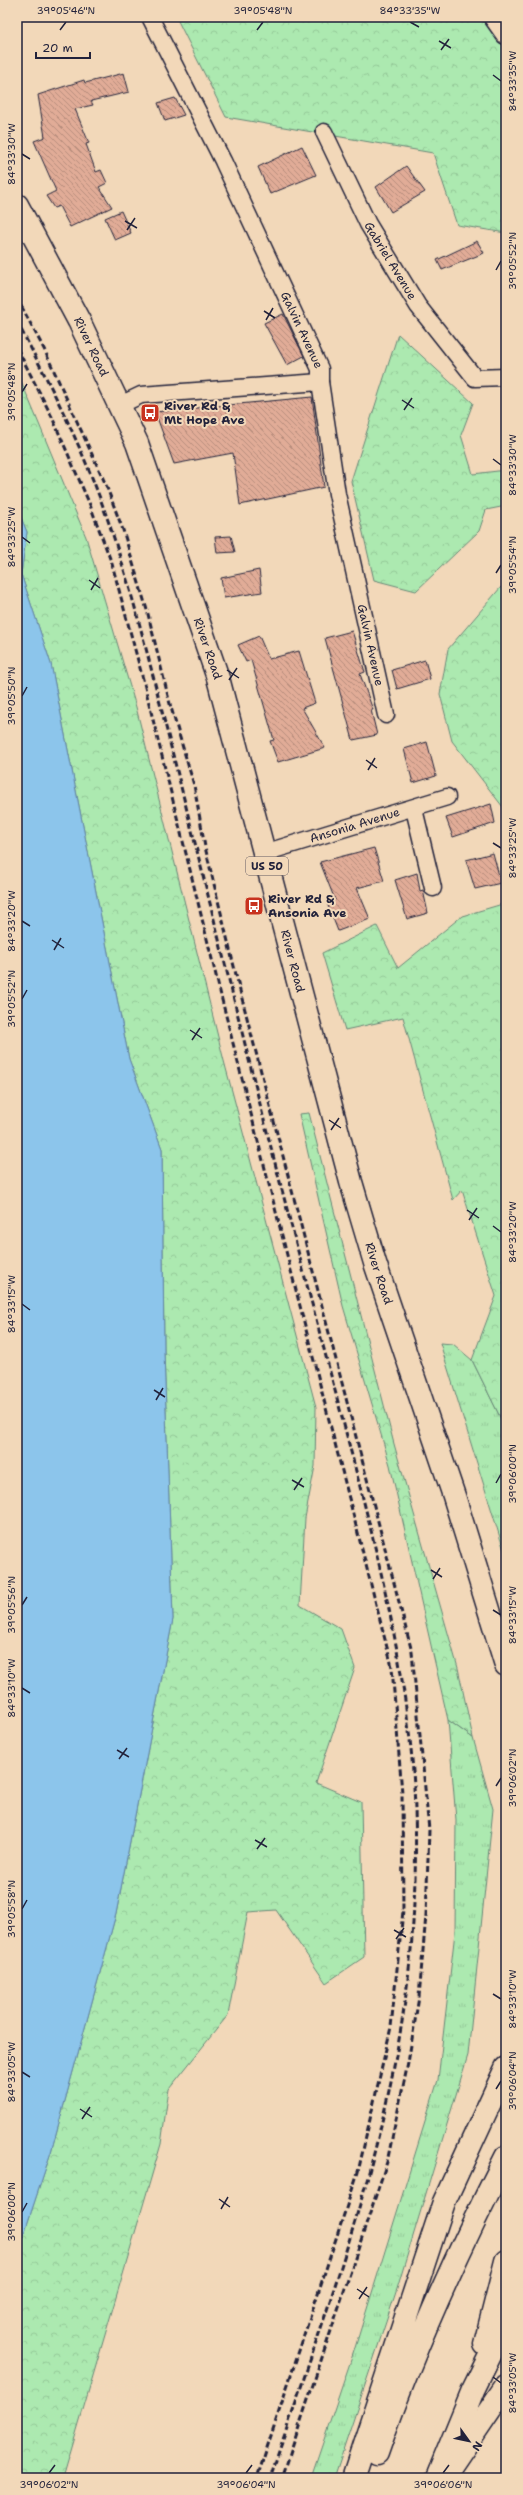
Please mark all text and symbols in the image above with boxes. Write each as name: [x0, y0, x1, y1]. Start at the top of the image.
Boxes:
text: 39°05'46"N: [37, 4, 95, 17]
text: 39°05'48"N: [234, 4, 292, 17]
text: 84°33'35"W: [380, 4, 441, 17]
scale bar: [36, 34, 90, 60]
text: 20 m: [42, 40, 73, 56]
text: 84°33'35"W: [506, 50, 519, 111]
text: 84°33'30"W: [5, 123, 18, 185]
street label: Gabriel Avenue: [360, 219, 420, 303]
text: 39°05'52"N: [506, 232, 519, 290]
street label: Galvin Avenue: [277, 289, 327, 371]
street label: River Road: [70, 314, 112, 380]
text: 39°05'48"N: [5, 363, 18, 421]
place label: River Rd & Mt Hope Ave: [164, 398, 245, 428]
bus stop icon: River Rd & Mt Hope Ave: [139, 402, 161, 424]
text: 84°33'30"W: [506, 434, 519, 496]
text: 84°33'25"W: [5, 506, 18, 567]
text: 39°05'54"N: [506, 536, 519, 594]
street label: Galvin Avenue: [354, 603, 387, 688]
street label: River Road: [190, 616, 226, 682]
text: 39°05'50"N: [5, 667, 18, 725]
street label: Ansonia Avenue: [308, 804, 402, 847]
text: 84°33'25"W: [506, 817, 519, 878]
road number: US 50: [246, 857, 288, 875]
text: 84°33'20"W: [5, 890, 18, 952]
place label: River Rd & Ansonia Ave: [268, 891, 346, 921]
bus stop icon: River Rd & Ansonia Ave: [243, 895, 265, 917]
street label: River Road: [277, 928, 309, 995]
text: 39°05'52"N: [5, 970, 18, 1028]
text: 84°33'20"W: [506, 1201, 519, 1263]
street label: River Road: [361, 1241, 397, 1307]
text: 84°33'15"W: [5, 1274, 18, 1333]
text: 39°06'00"N: [506, 1444, 519, 1504]
text: 39°05'56"N: [5, 1576, 18, 1634]
text: 84°33'15"W: [506, 1585, 519, 1644]
text: 84°33'10"W: [5, 1658, 18, 1718]
text: 39°06'02"N: [506, 1749, 519, 1807]
text: 39°05'58"N: [5, 1880, 18, 1938]
text: 84°33'10"W: [506, 1969, 519, 2029]
text: 84°33'05"W: [5, 2041, 18, 2102]
text: 39°06'04"N: [506, 2051, 519, 2111]
text: 39°06'00"N: [5, 2182, 18, 2242]
text: 84°33'05"W: [506, 2352, 519, 2413]
north arrow: [449, 2421, 489, 2461]
text: N: [468, 2438, 486, 2454]
text: 39°06'02"N: [20, 2478, 78, 2491]
text: 39°06'04"N: [216, 2478, 276, 2491]
text: 39°06'06"N: [414, 2478, 472, 2491]

